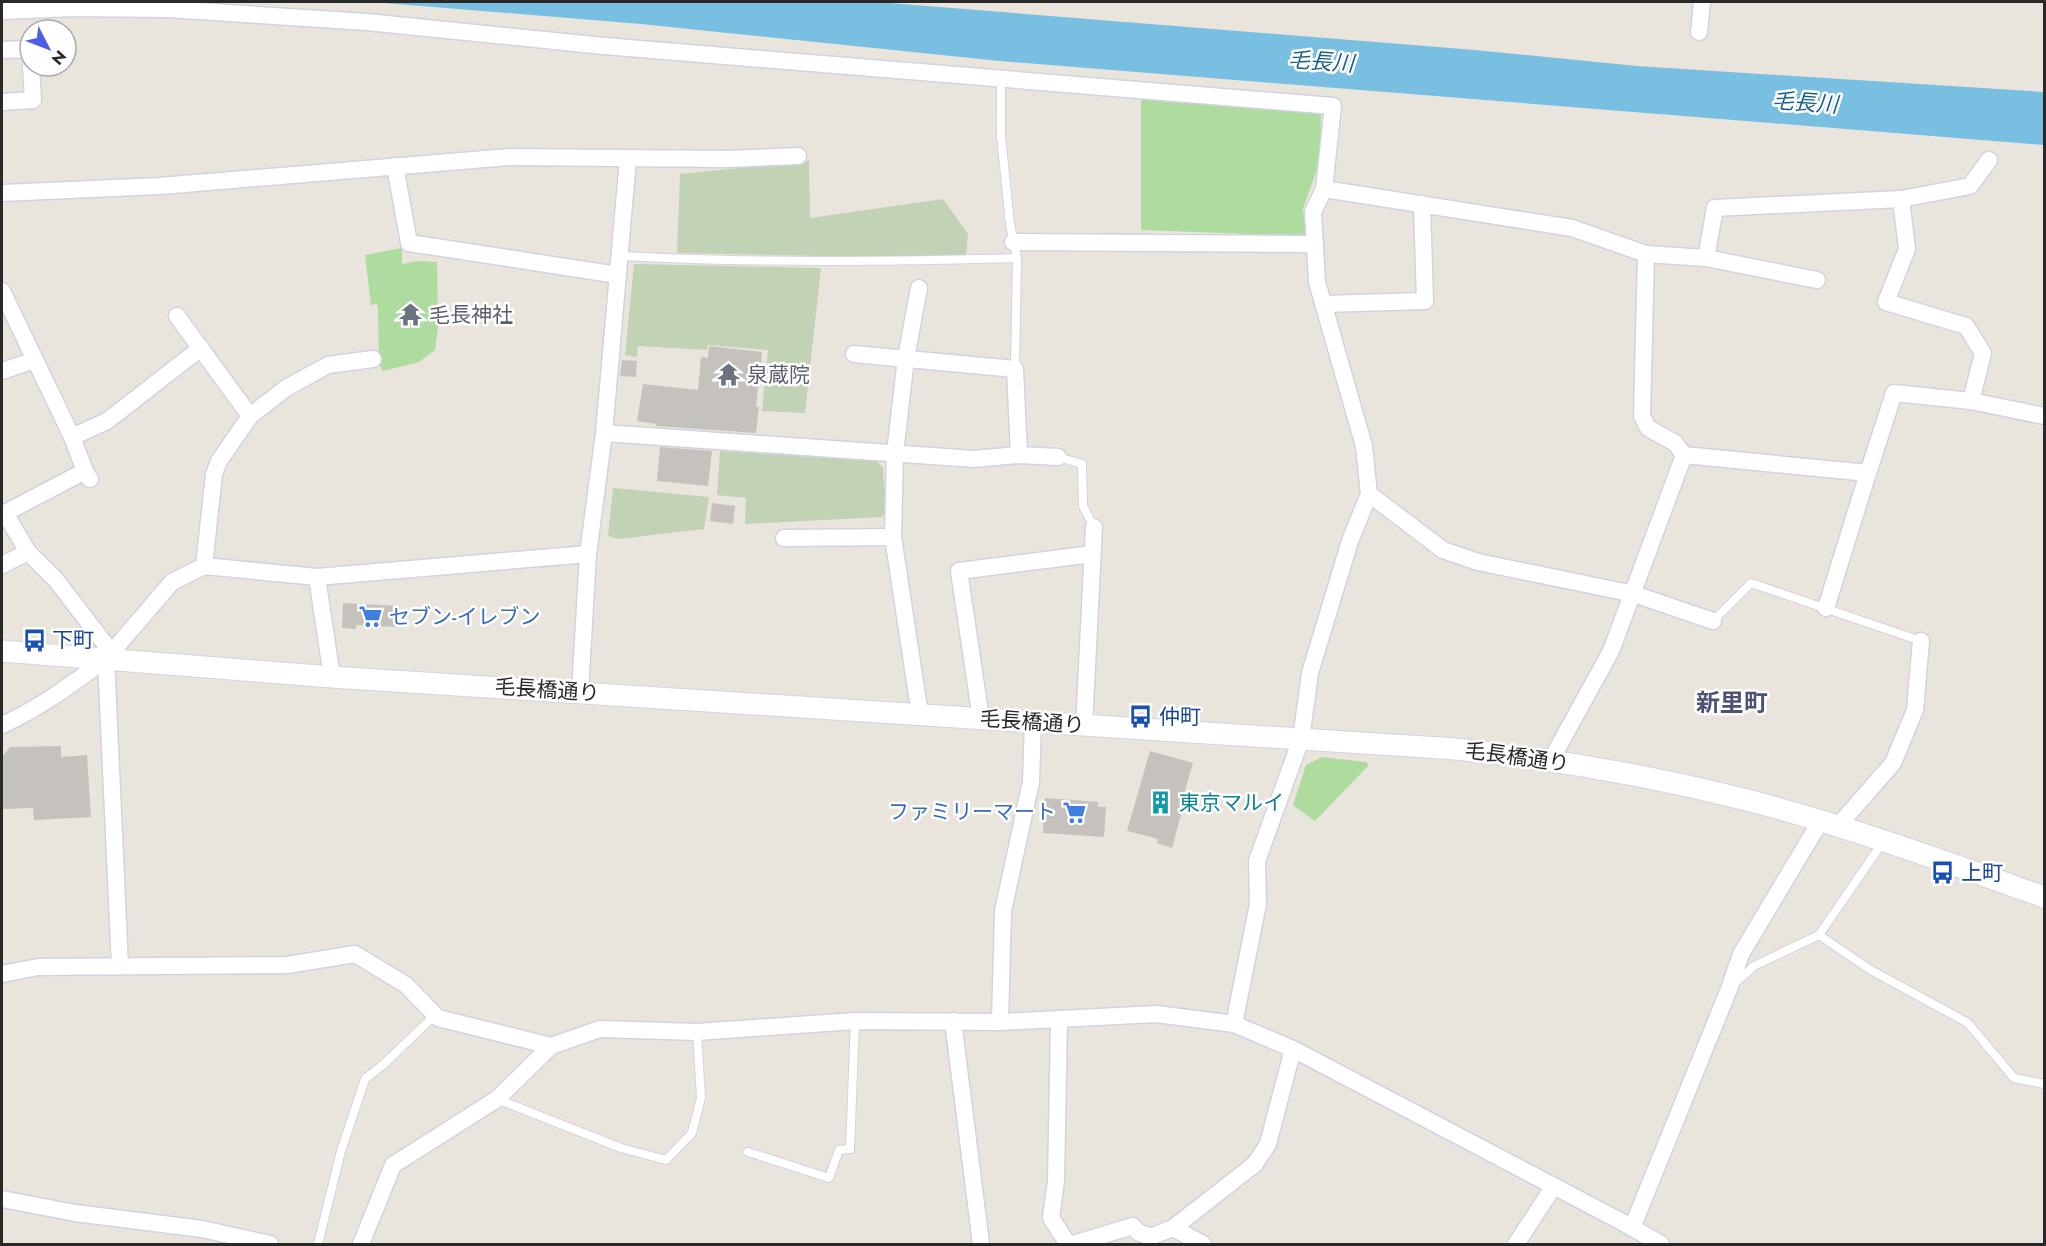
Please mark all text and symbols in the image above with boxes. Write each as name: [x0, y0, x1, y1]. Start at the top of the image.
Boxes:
north arrow: [18, 18, 78, 78]
water label: 毛長川: [1287, 43, 1357, 79]
text: N: [46, 45, 72, 70]
water label: 毛長川: [1771, 84, 1841, 120]
place label: 毛長神社: [429, 300, 513, 330]
temple icon: 毛長神社: [398, 302, 424, 328]
place label: 泉蔵院: [747, 360, 810, 390]
temple icon: 泉蔵院: [716, 362, 742, 388]
place label: セブン-イレブン: [389, 602, 540, 632]
supermarket icon: セブン-イレブン: [358, 604, 384, 630]
place label: 下町: [52, 625, 94, 655]
bus stop icon: 下町: [21, 627, 47, 653]
street label: 毛長橋通り: [494, 671, 600, 709]
district label: 新里町: [1696, 685, 1768, 720]
place label: 仲町: [1159, 702, 1201, 732]
street label: 毛長橋通り: [979, 703, 1085, 741]
bus stop icon: 仲町: [1128, 704, 1154, 730]
street label: 毛長橋通り: [1463, 735, 1571, 779]
place label: 東京マルイ: [1179, 788, 1284, 818]
building icon: 東京マルイ: [1148, 790, 1174, 816]
place label: ファミリーマート: [888, 797, 1056, 827]
supermarket icon: ファミリーマート: [1061, 799, 1087, 825]
place label: 上町: [1961, 858, 2003, 888]
bus stop icon: 上町: [1930, 860, 1956, 886]

